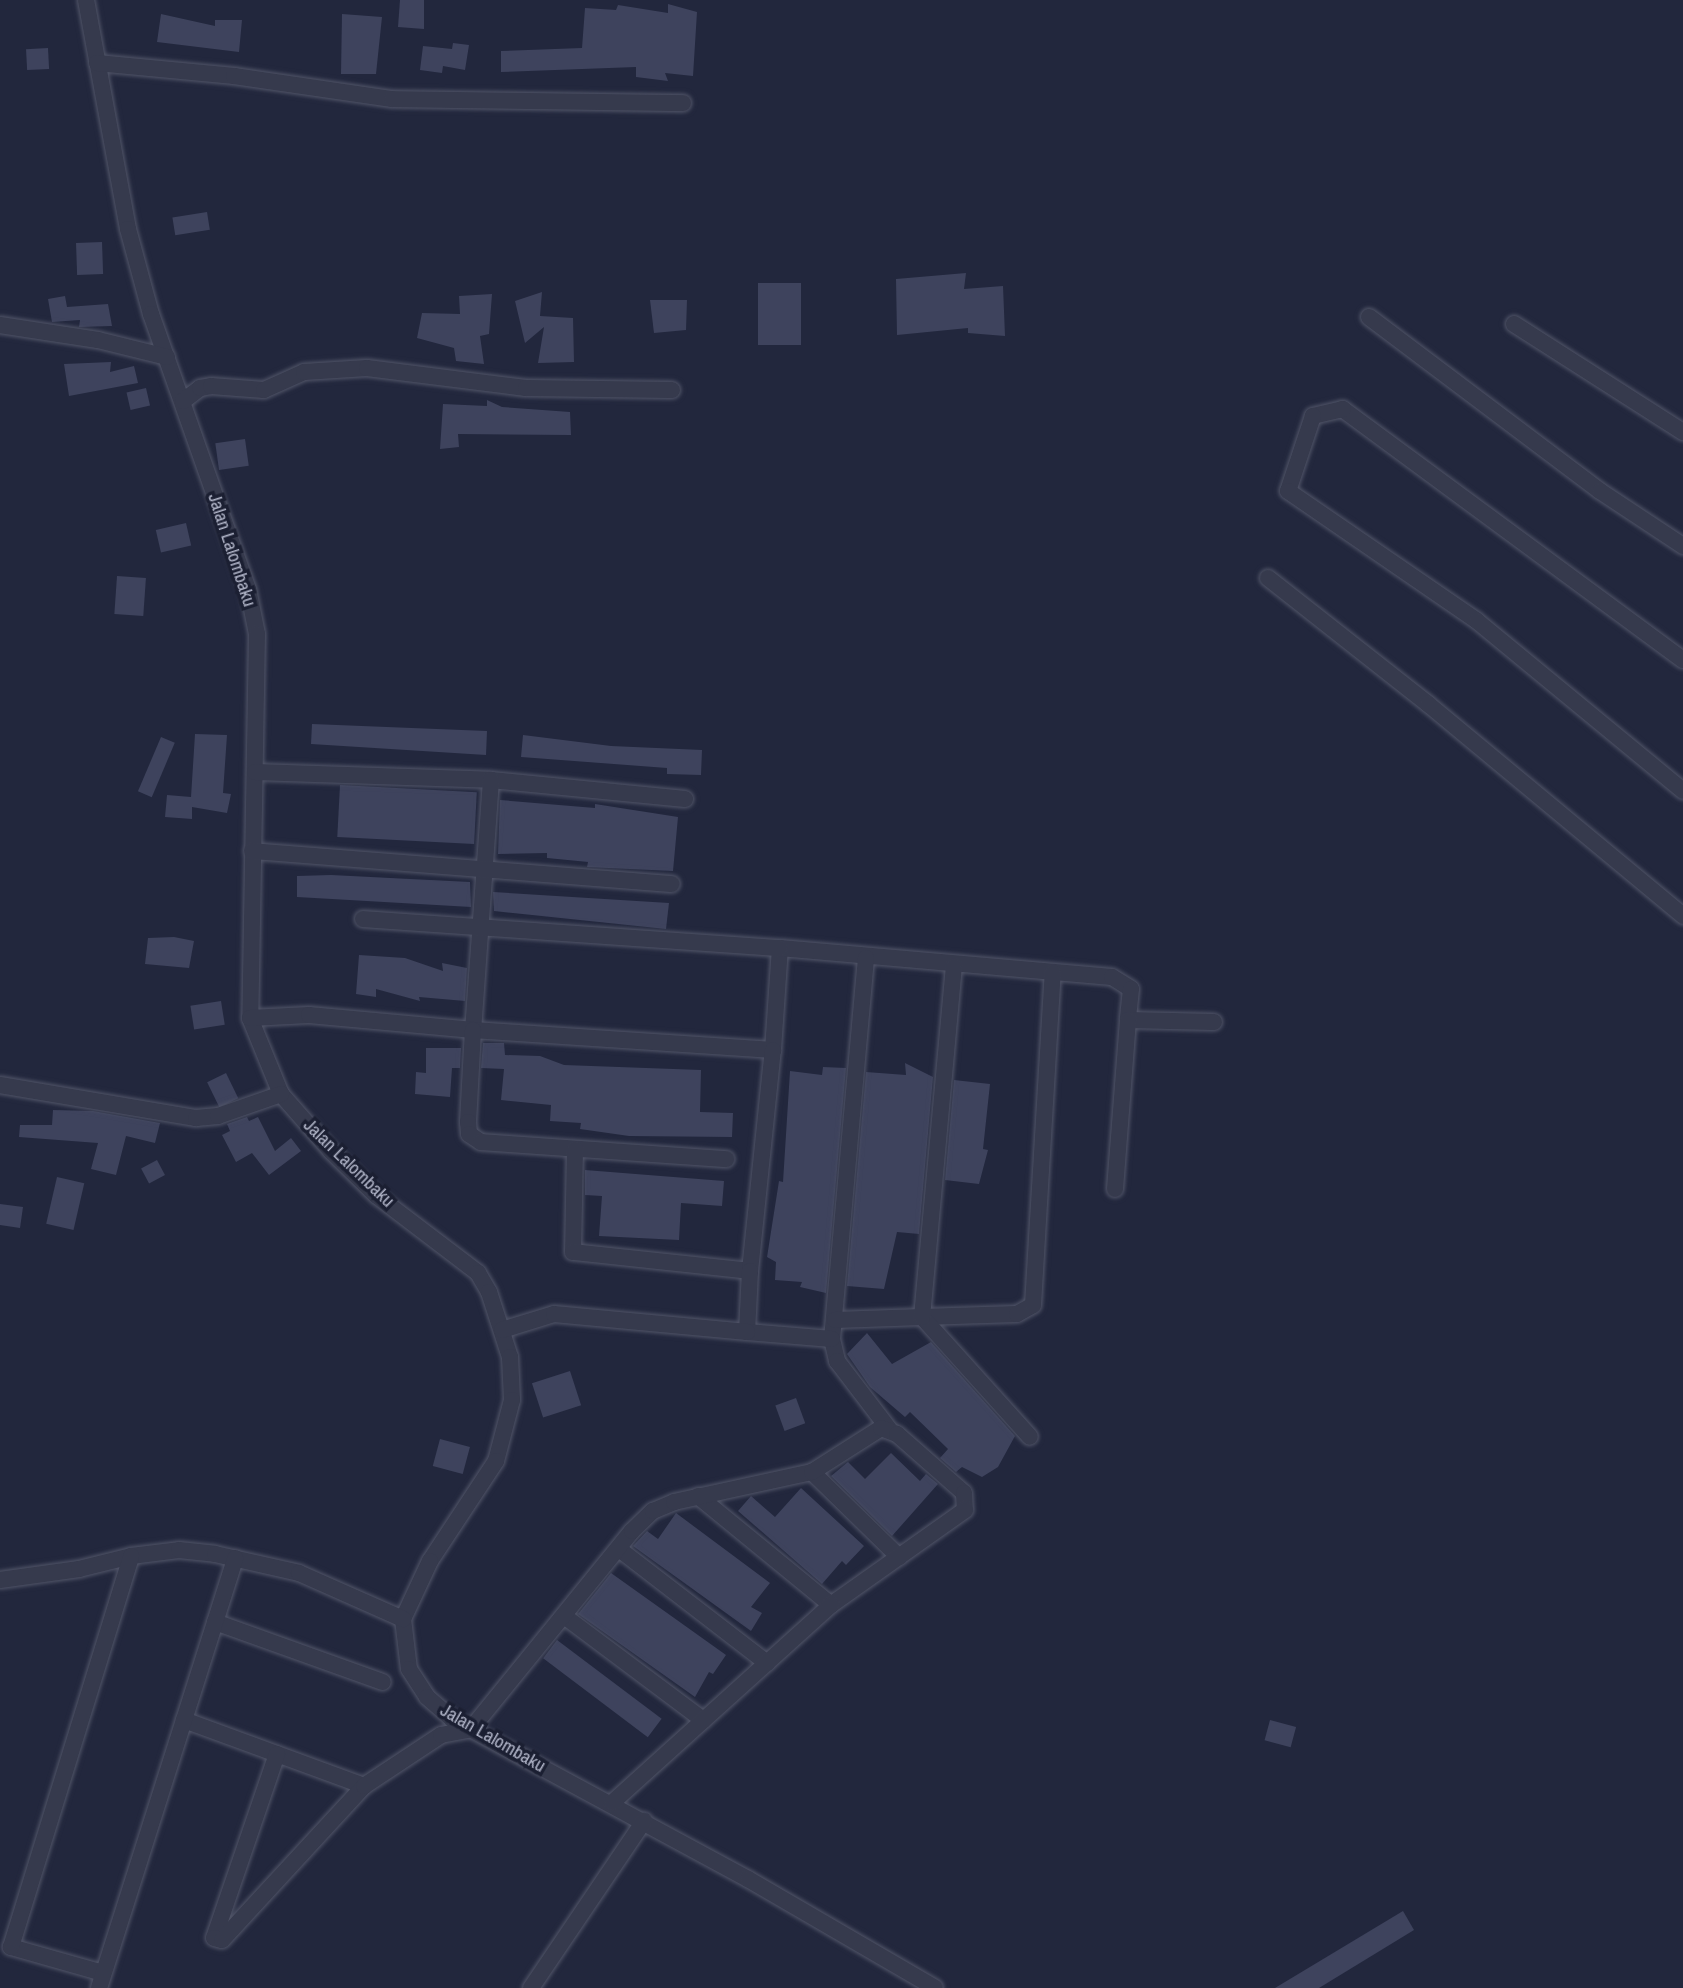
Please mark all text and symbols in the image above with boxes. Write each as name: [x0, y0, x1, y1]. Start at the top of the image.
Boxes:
street label: Jalan Lalombaku: [203, 490, 261, 610]
street label: Jalan Lalombaku: [299, 1114, 399, 1212]
street label: Jalan Lalombaku: [436, 1699, 550, 1777]

